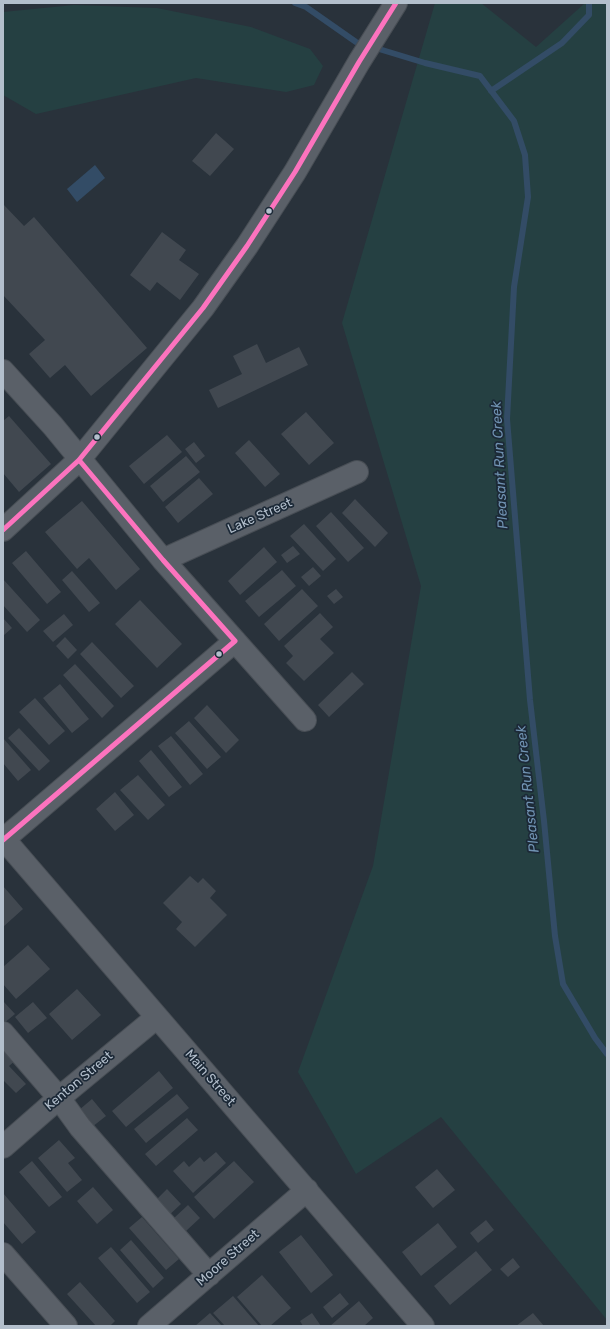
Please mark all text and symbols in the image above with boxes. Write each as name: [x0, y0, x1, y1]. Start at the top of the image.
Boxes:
unlabelled marker: [264, 206, 274, 216]
water label: Pleasant Run Creek: [488, 401, 512, 529]
unlabelled marker: [92, 432, 102, 442]
street label: Lake Street: [225, 495, 295, 537]
unlabelled marker: [214, 649, 224, 659]
water label: Pleasant Run Creek: [513, 724, 543, 854]
street label: Main Street: [181, 1047, 239, 1109]
street label: Kenton Street: [42, 1048, 116, 1114]
street label: Moore Street: [193, 1226, 263, 1290]

